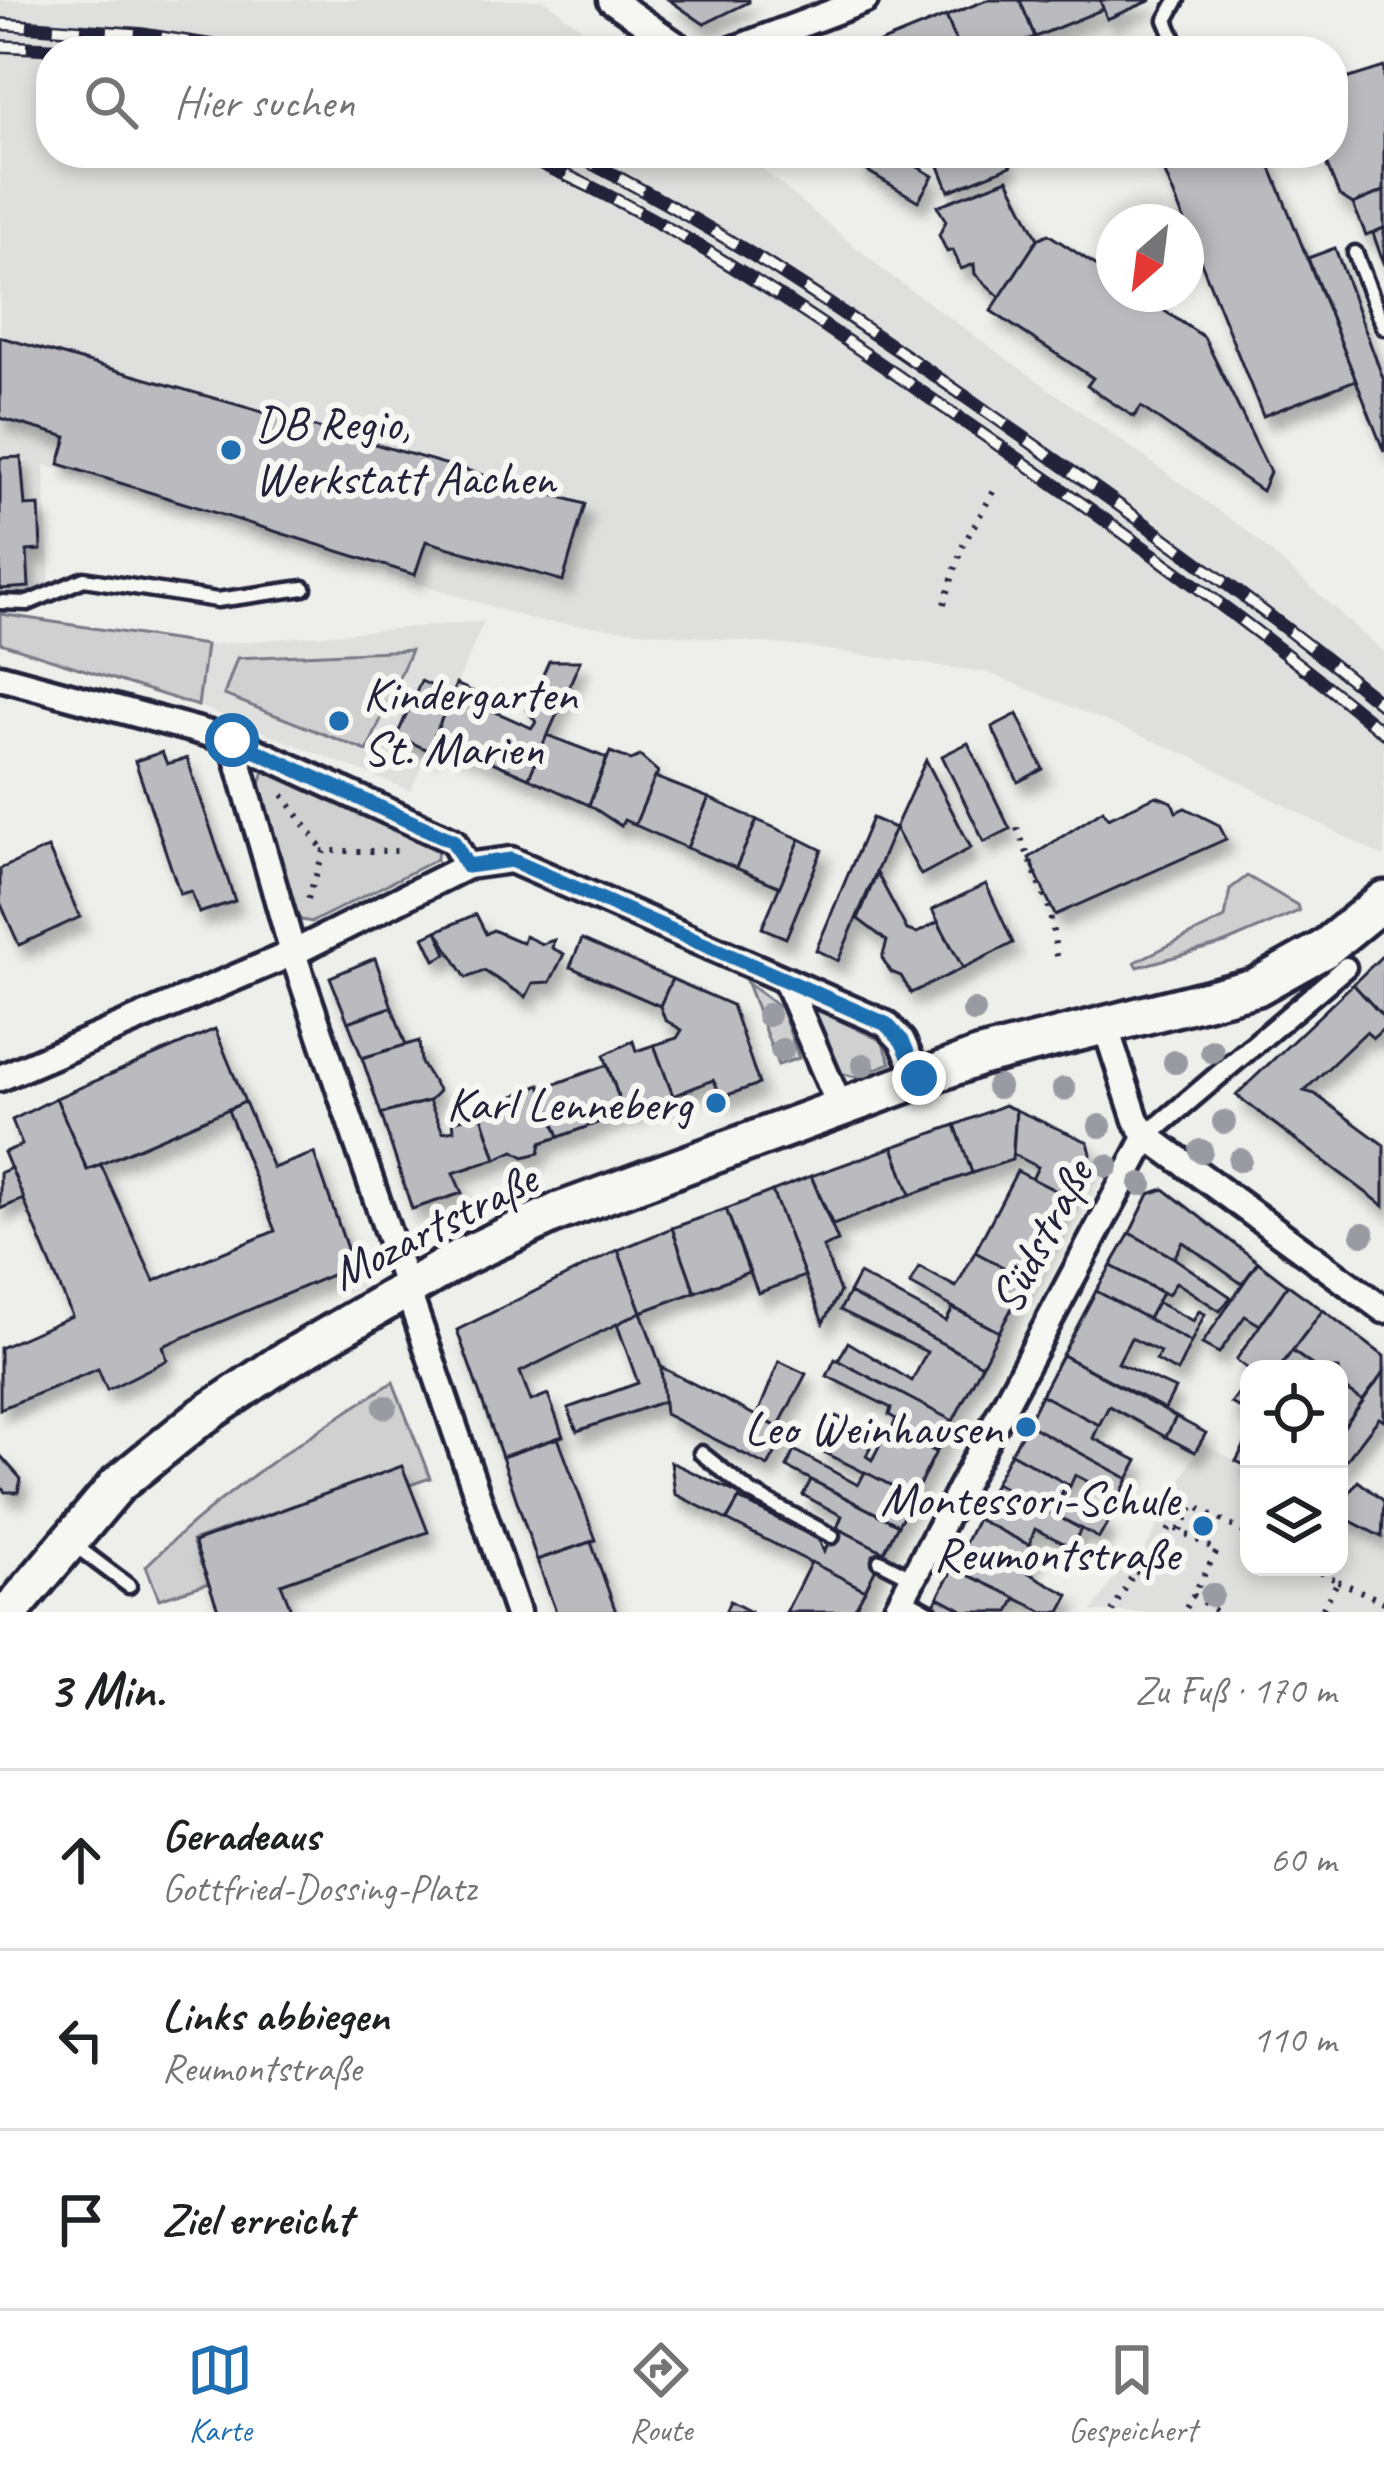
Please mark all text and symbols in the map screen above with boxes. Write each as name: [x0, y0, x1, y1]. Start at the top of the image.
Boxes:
search box: [36, 36, 1348, 168]
icon: search: [78, 69, 144, 135]
text: Hier suchen: [174, 74, 354, 131]
north arrow: [1096, 204, 1204, 312]
place label: DB Regio, Werkstatt Aachen: [255, 393, 558, 508]
marker: DB Regio, Werkstatt Aachen: [218, 437, 244, 463]
place label: Kindergarten St. Marien: [363, 664, 578, 779]
marker: Kindergarten St. Marien: [326, 708, 352, 734]
route start: [205, 713, 259, 767]
route end: [892, 1051, 946, 1105]
place label: Karl Lenneberg: [446, 1074, 694, 1134]
marker: Karl Lenneberg: [703, 1090, 729, 1116]
street label: Mozartstraße: [321, 1147, 549, 1303]
street label: Südstraße: [976, 1147, 1108, 1323]
map controls: [1240, 1360, 1348, 1576]
button: locate: [1240, 1360, 1348, 1468]
place label: Leo Weinhausen: [744, 1398, 1003, 1458]
marker: Leo Weinhausen: [1013, 1414, 1039, 1440]
button: layers: [1240, 1468, 1348, 1576]
place label: Montessori-Schule Reumontstraße: [880, 1469, 1182, 1584]
marker: Montessori-Schule Reumontstraße: [1190, 1513, 1216, 1539]
text: 3 Min.: [48, 1658, 164, 1722]
text: Zu Fuß · 170 m: [1135, 1666, 1336, 1715]
text: Geradeaus: [162, 1807, 320, 1864]
icon: ahead: [48, 1827, 114, 1893]
text: 60 m: [1270, 1835, 1336, 1884]
text: Gottfried-Dossing-Platz: [162, 1864, 476, 1913]
text: Links abbiegen: [162, 1987, 389, 2044]
icon: left: [48, 2007, 114, 2073]
text: 110 m: [1252, 2015, 1336, 2064]
text: Reumontstraße: [162, 2044, 361, 2093]
icon: arrive: [48, 2187, 114, 2253]
text: Ziel erreicht: [162, 2191, 352, 2248]
tab: Karte: [187, 2337, 253, 2451]
tab: Route: [628, 2337, 694, 2451]
tab: Gespeichert: [1068, 2337, 1197, 2451]

